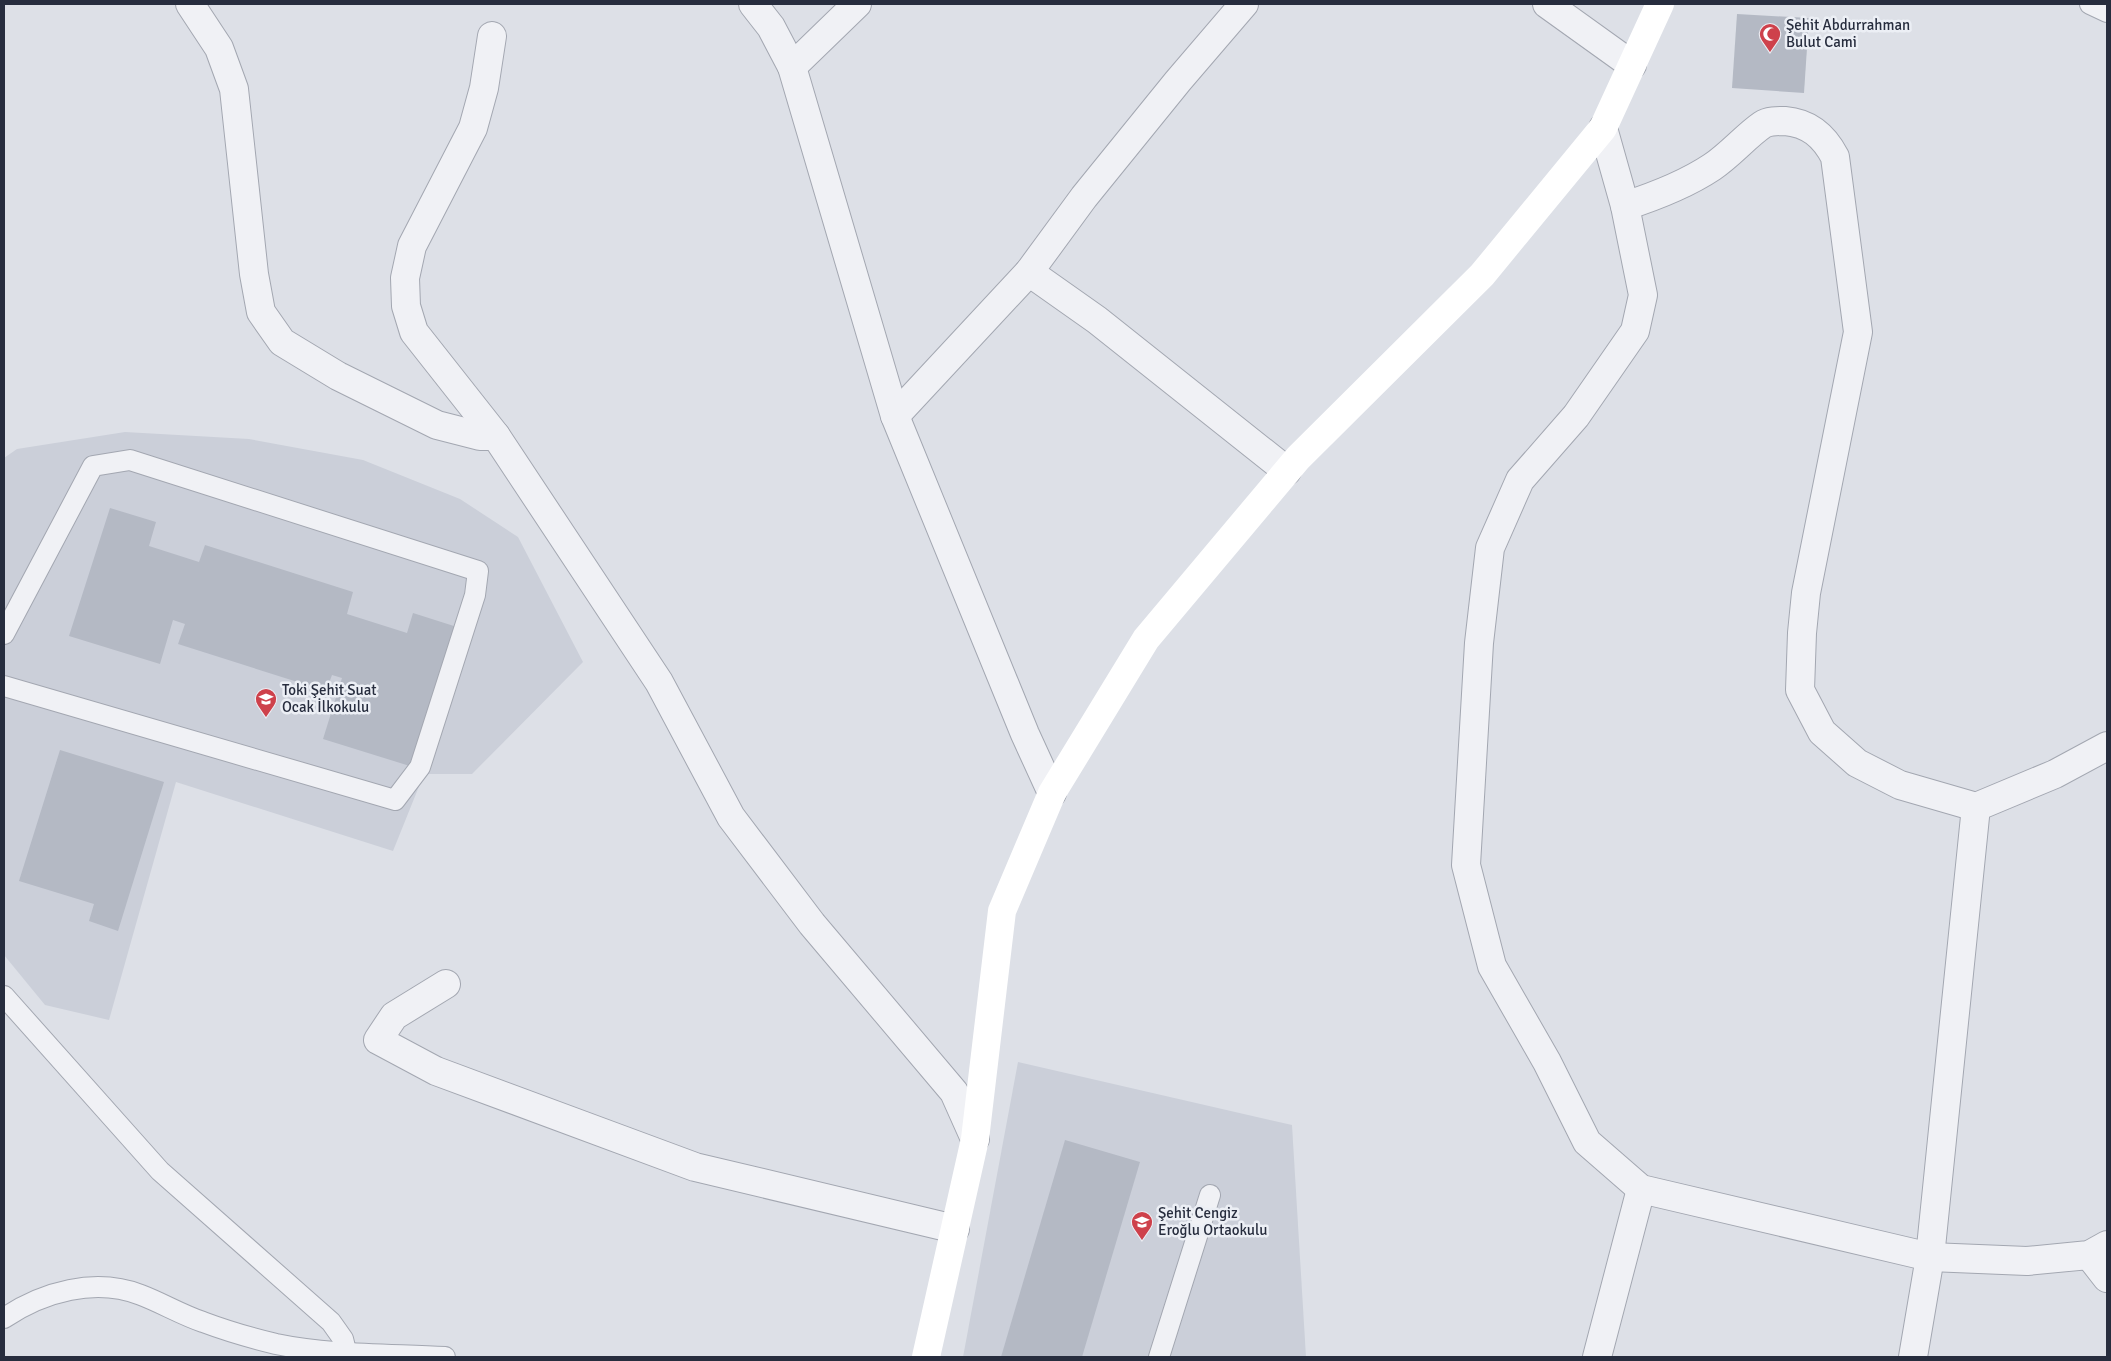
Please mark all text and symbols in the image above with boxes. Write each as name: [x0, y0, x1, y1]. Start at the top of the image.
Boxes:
place label: Şehit Abdurrahman Bulut Cami: [1786, 16, 1910, 51]
mosque icon: Şehit Abdurrahman Bulut Cami: [1758, 22, 1782, 53]
place label: Toki Şehit Suat Ocak İlkokulu: [282, 681, 377, 716]
school or university icon: Toki Şehit Suat Ocak İlkokulu: [254, 687, 278, 718]
place label: Şehit Cengiz Eroğlu Ortaokulu: [1158, 1204, 1267, 1239]
school or university icon: Şehit Cengiz Eroğlu Ortaokulu: [1130, 1210, 1154, 1241]

